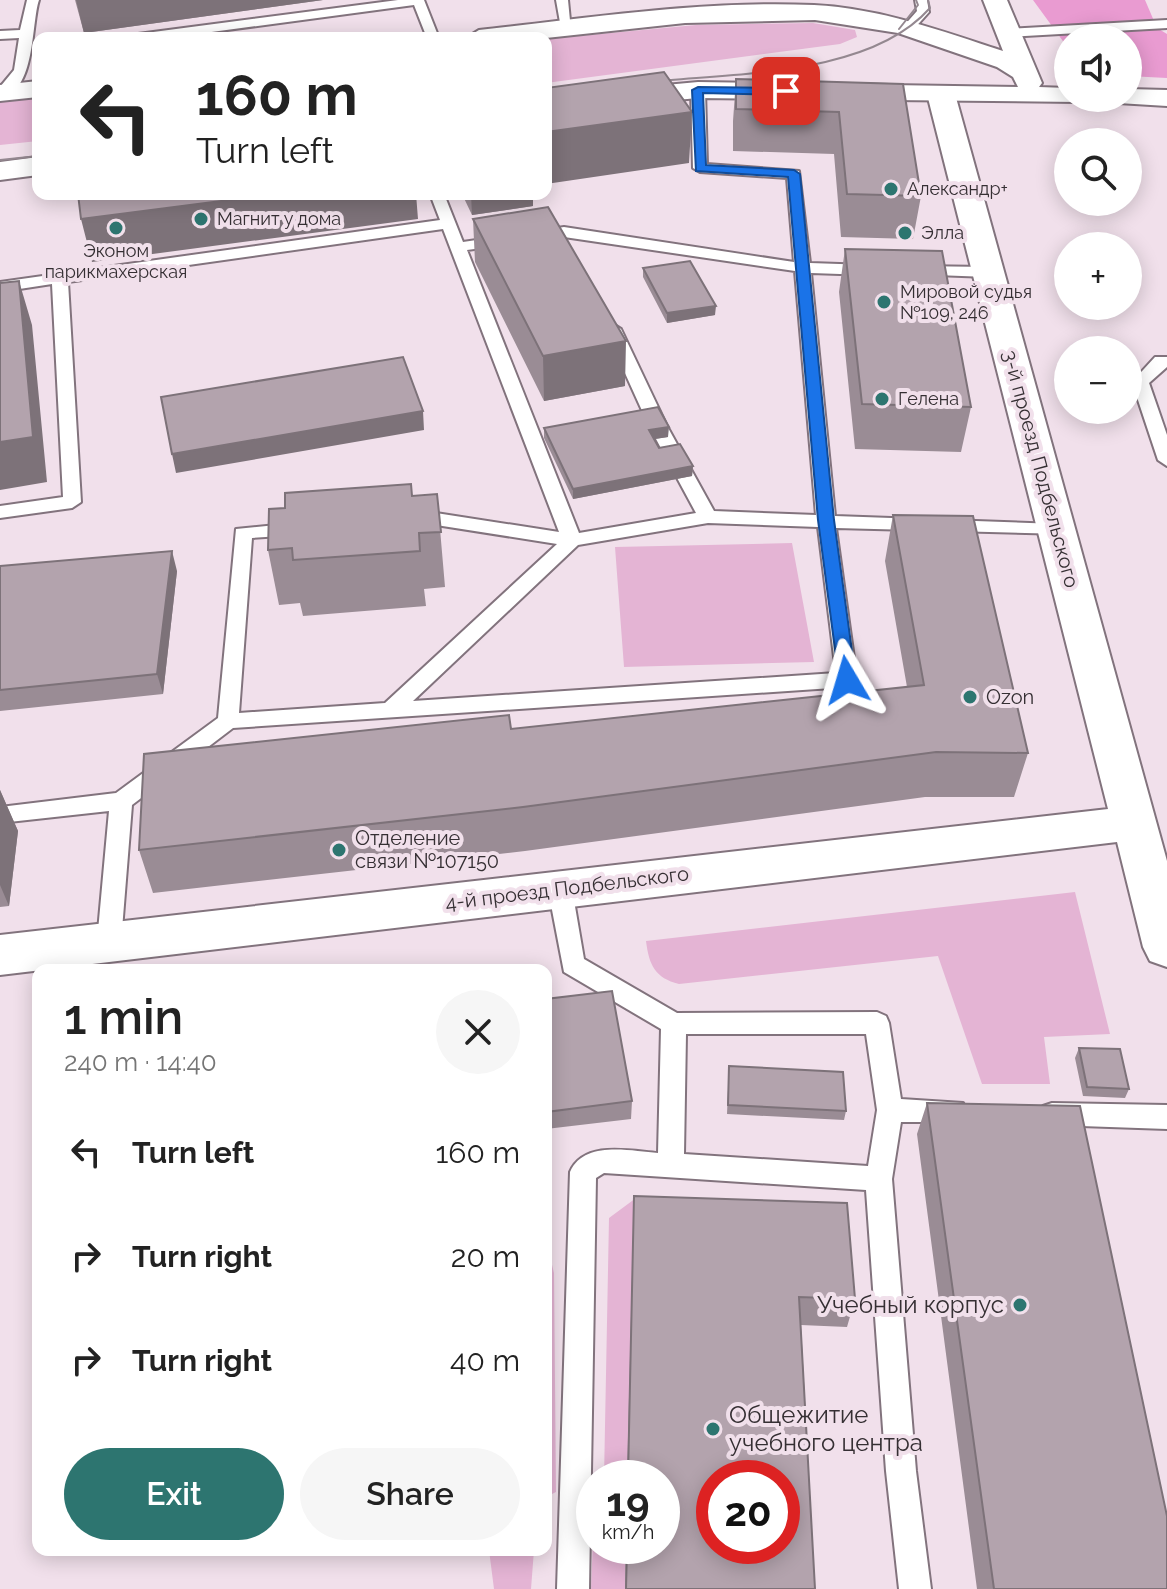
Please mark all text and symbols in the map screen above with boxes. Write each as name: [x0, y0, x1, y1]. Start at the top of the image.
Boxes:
map controls: [1054, 24, 1142, 424]
button: sound: [1054, 24, 1142, 112]
pin: [752, 57, 820, 125]
text: 160 m: [196, 62, 358, 128]
icon: left: [64, 64, 168, 168]
icon: arrive: [764, 69, 808, 113]
button: search: [1054, 128, 1142, 216]
text: Turn left: [196, 129, 334, 171]
place label: Александр+: [907, 178, 1008, 199]
marker: Александр+: [882, 180, 900, 198]
place label: Магнит у дома: [217, 208, 341, 229]
marker: Магнит у дома: [192, 210, 210, 228]
marker: Эконом парикмахерская: [107, 219, 125, 237]
place label: Элла: [921, 222, 964, 243]
marker: Элла: [896, 224, 914, 242]
button: +: [1054, 232, 1142, 320]
place label: Эконом парикмахерская: [45, 240, 187, 282]
place label: Мировой судья №109, 246: [900, 281, 1032, 323]
marker: Мировой судья №109, 246: [875, 293, 893, 311]
button: −: [1054, 336, 1142, 424]
street label: 3-й проезд Подбельского: [998, 348, 1084, 590]
place label: Гелена: [898, 388, 959, 409]
marker: Гелена: [873, 390, 891, 408]
position arrow: [805, 638, 889, 722]
place label: Ozon: [986, 685, 1034, 709]
marker: Ozon: [961, 688, 979, 706]
place label: Отделение связи №107150: [355, 826, 499, 873]
marker: Отделение связи №107150: [330, 841, 348, 859]
street label: 4-й проезд Подбельского: [444, 861, 690, 915]
text: 1 min: [64, 989, 183, 1045]
button: close: [436, 990, 520, 1074]
text: 240 m · 14:40: [64, 1047, 217, 1077]
icon: left: [64, 1130, 108, 1174]
text: Turn left: [132, 1135, 254, 1170]
text: 160 m: [435, 1135, 520, 1170]
icon: right: [64, 1234, 108, 1278]
text: Turn right: [132, 1239, 272, 1274]
text: 20 m: [451, 1239, 520, 1274]
place label: Учебный корпус: [817, 1290, 1004, 1319]
marker: Учебный корпус: [1011, 1296, 1029, 1314]
icon: right: [64, 1338, 108, 1382]
text: Turn right: [132, 1343, 272, 1378]
text: 40 m: [450, 1343, 520, 1378]
place label: Общежитие учебного центра: [729, 1400, 923, 1457]
marker: Общежитие учебного центра: [704, 1420, 722, 1438]
button: Exit: [64, 1448, 284, 1540]
button: Share: [300, 1448, 520, 1540]
speed limit sign: 20: [696, 1460, 800, 1564]
text: 19: [606, 1478, 650, 1525]
text: km/h: [602, 1520, 654, 1544]

